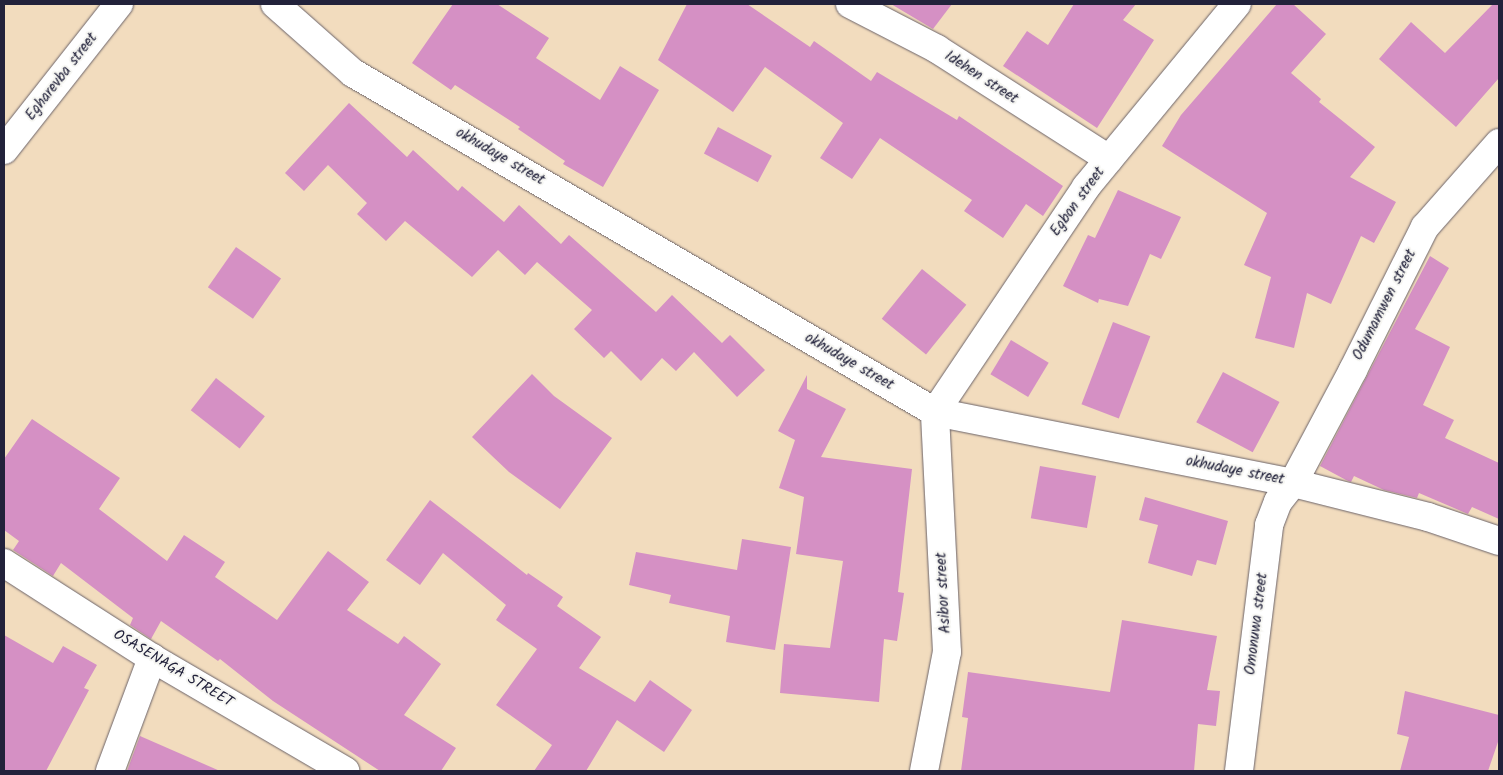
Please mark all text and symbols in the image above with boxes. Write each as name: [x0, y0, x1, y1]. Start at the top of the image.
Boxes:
street label: Egharevba street: [22, 30, 102, 124]
street label: Idehen street: [941, 48, 1021, 108]
street label: okhudaye street: [452, 124, 548, 190]
street label: Egbon street: [1047, 164, 1109, 240]
street label: Odumamwen street: [1349, 247, 1421, 363]
street label: okhudaye street: [801, 329, 897, 395]
street label: okhudaye street: [1184, 453, 1286, 489]
street label: Asibor street: [933, 552, 955, 634]
street label: Omonuwa street: [1242, 572, 1272, 676]
street label: OSASENAGA STREET: [110, 626, 236, 712]

